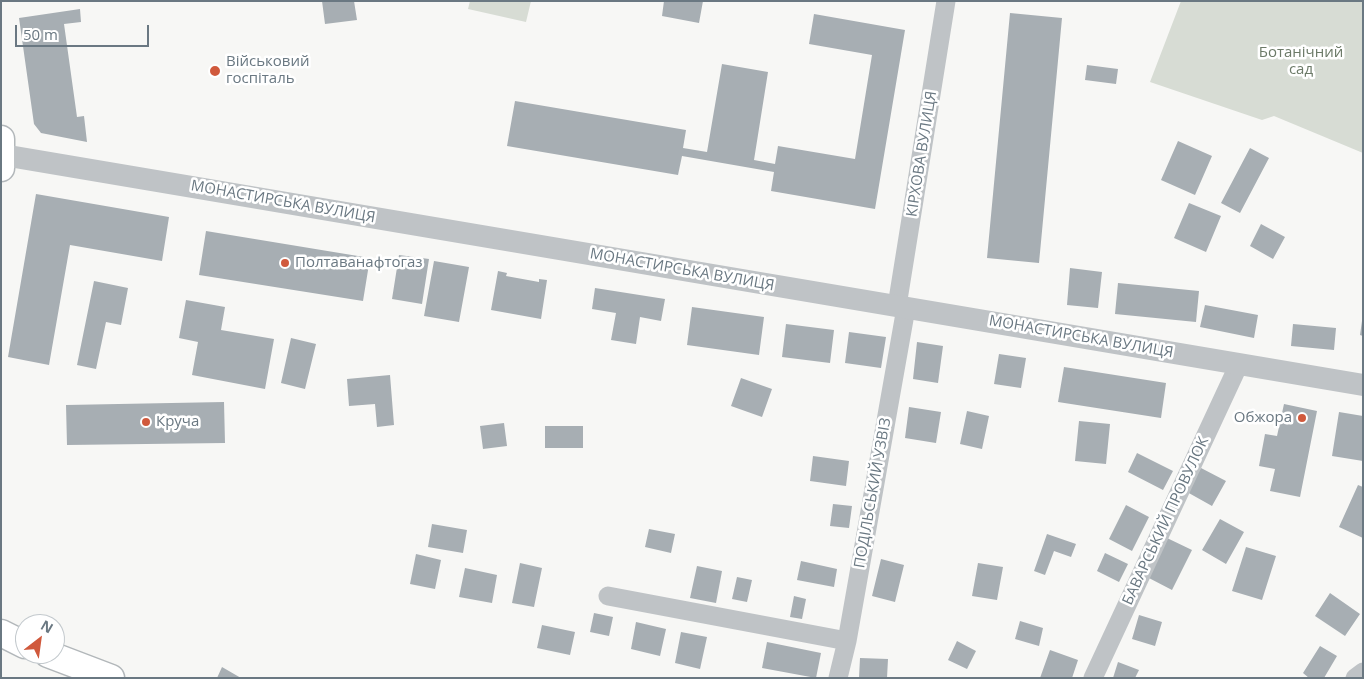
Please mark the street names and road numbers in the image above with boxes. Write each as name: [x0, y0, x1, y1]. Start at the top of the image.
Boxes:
street label: КІРХОВА ВУЛИЦЯ: [903, 90, 941, 218]
street label: МОНАСТИРСЬКА ВУЛИЦЯ: [189, 177, 377, 227]
street label: МОНАСТИРСЬКА ВУЛИЦЯ: [588, 245, 776, 295]
street label: МОНАСТИРСЬКА ВУЛИЦЯ: [987, 312, 1175, 362]
street label: ПОДІЛЬСЬКИЙ УЗВІЗ: [851, 416, 895, 570]
street label: БАВАРСЬКИЙ ПРОВУЛОК: [1119, 434, 1213, 608]

